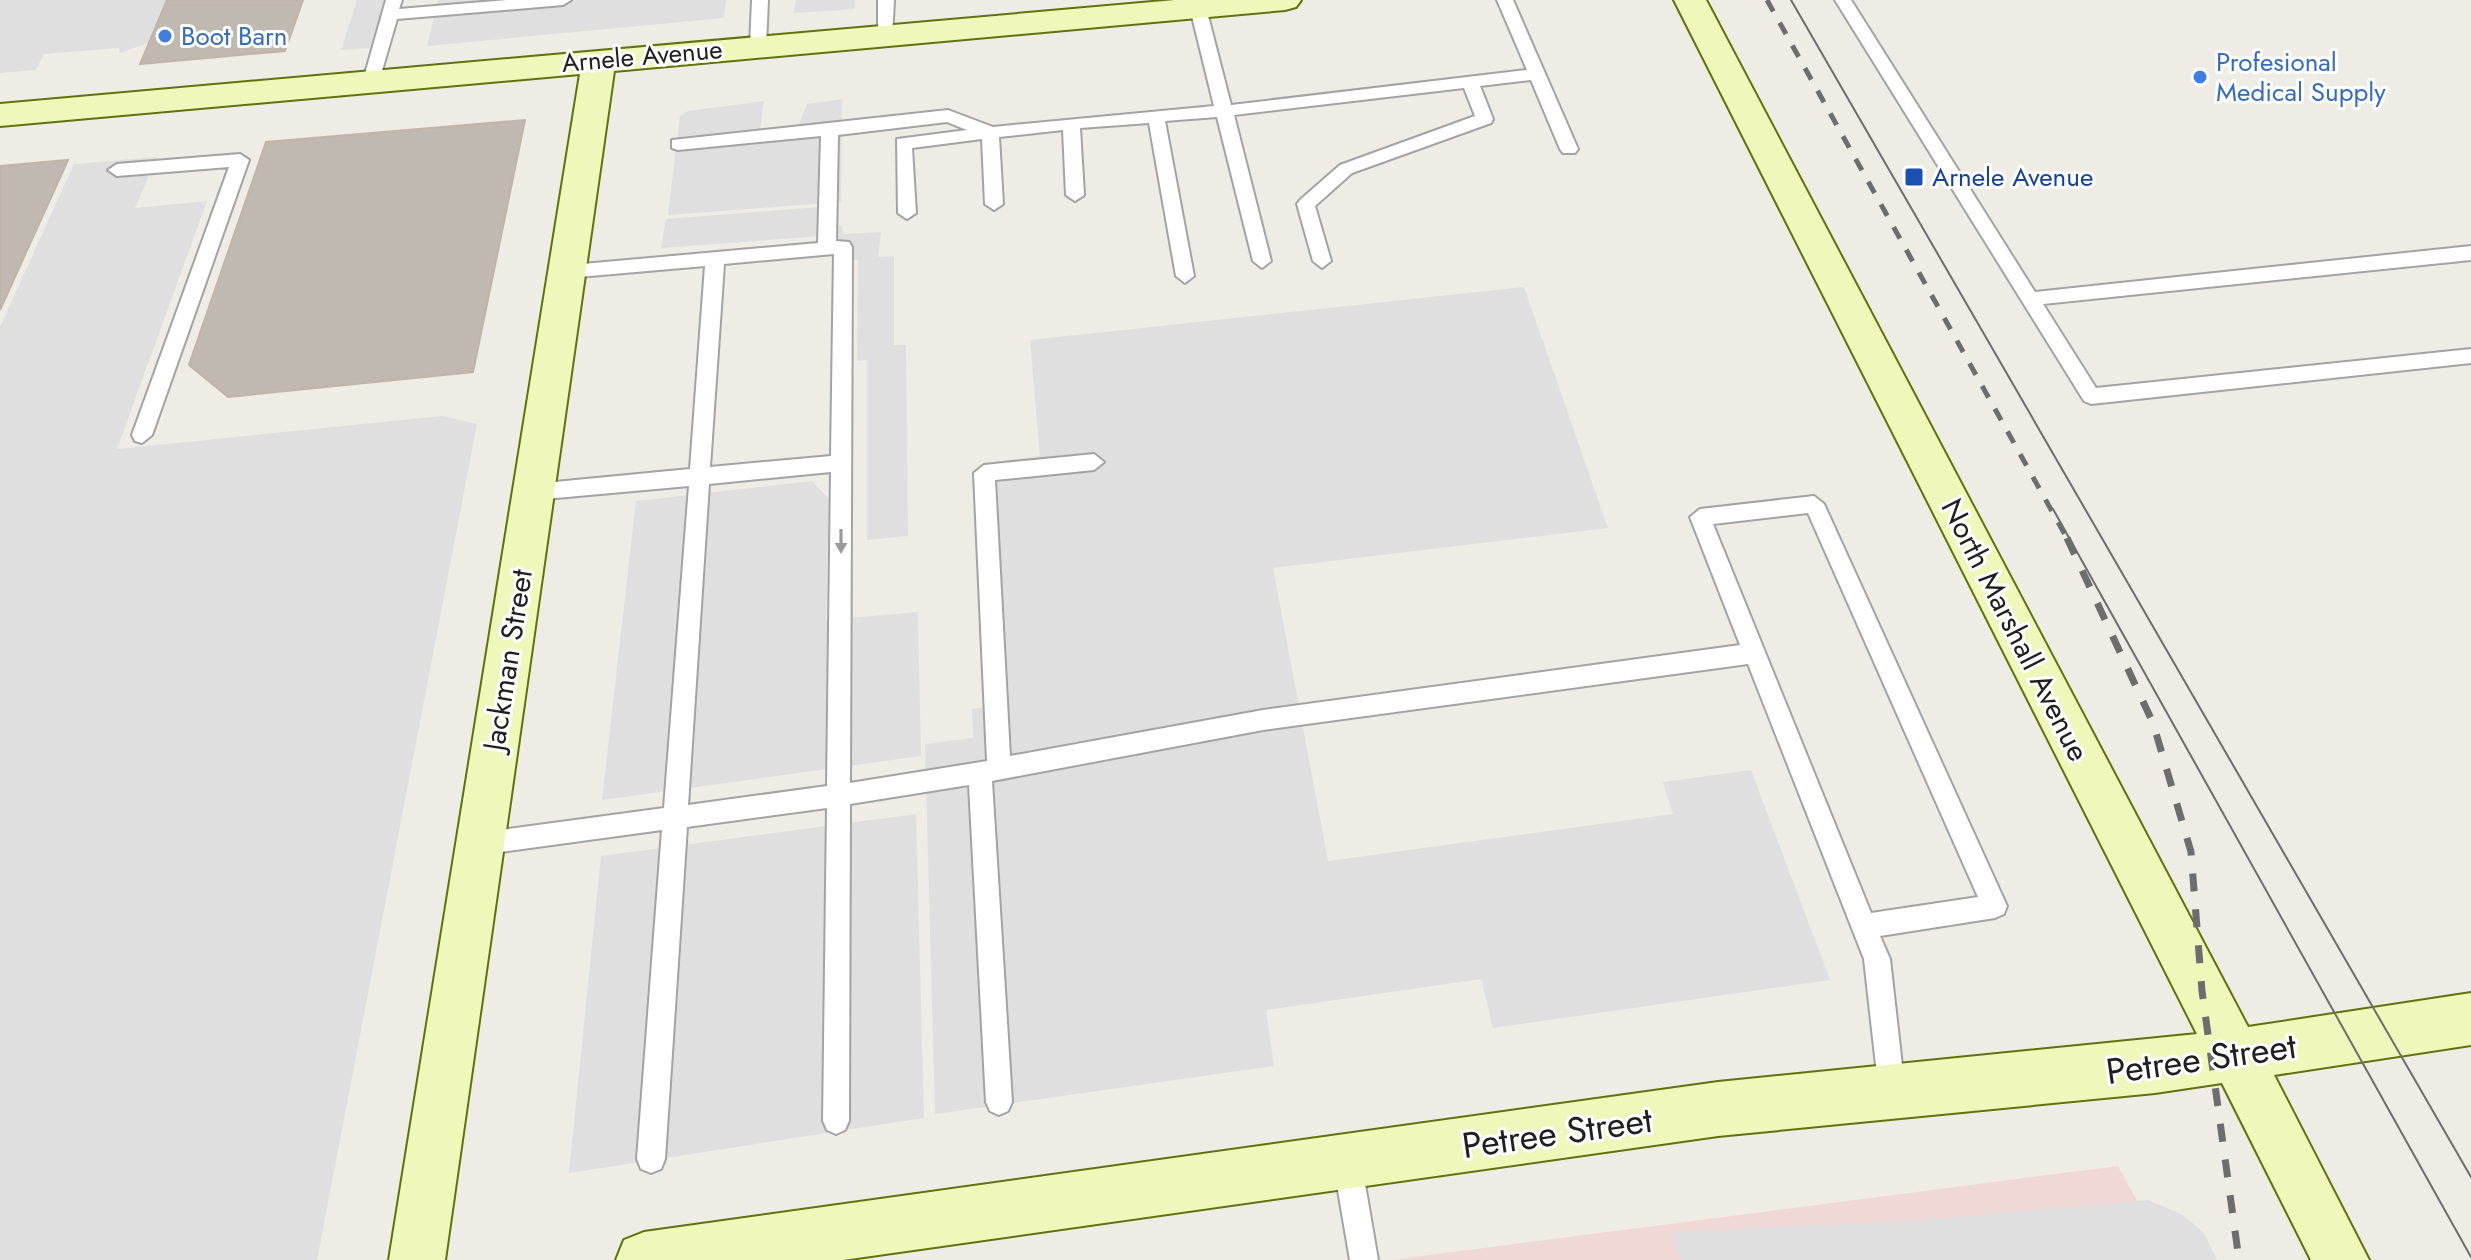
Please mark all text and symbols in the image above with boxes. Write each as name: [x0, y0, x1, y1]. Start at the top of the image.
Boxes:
place label: Boot Barn: [181, 17, 288, 55]
marker: Boot Barn: [156, 27, 174, 45]
street label: Arnele Avenue: [560, 30, 724, 82]
place label: Profesional Medical Supply: [2216, 43, 2386, 111]
marker: Profesional Medical Supply: [2191, 68, 2209, 86]
place label: Arnele Avenue: [1932, 158, 2093, 196]
marker: Arnele Avenue: [1903, 166, 1925, 188]
street label: North Marshall Avenue: [1931, 491, 2100, 768]
one-way arrow: [835, 529, 847, 554]
street label: Jackman Street: [471, 565, 543, 758]
street label: Petree Street: [2103, 1019, 2300, 1097]
street label: Petree Street: [1459, 1093, 1656, 1171]

